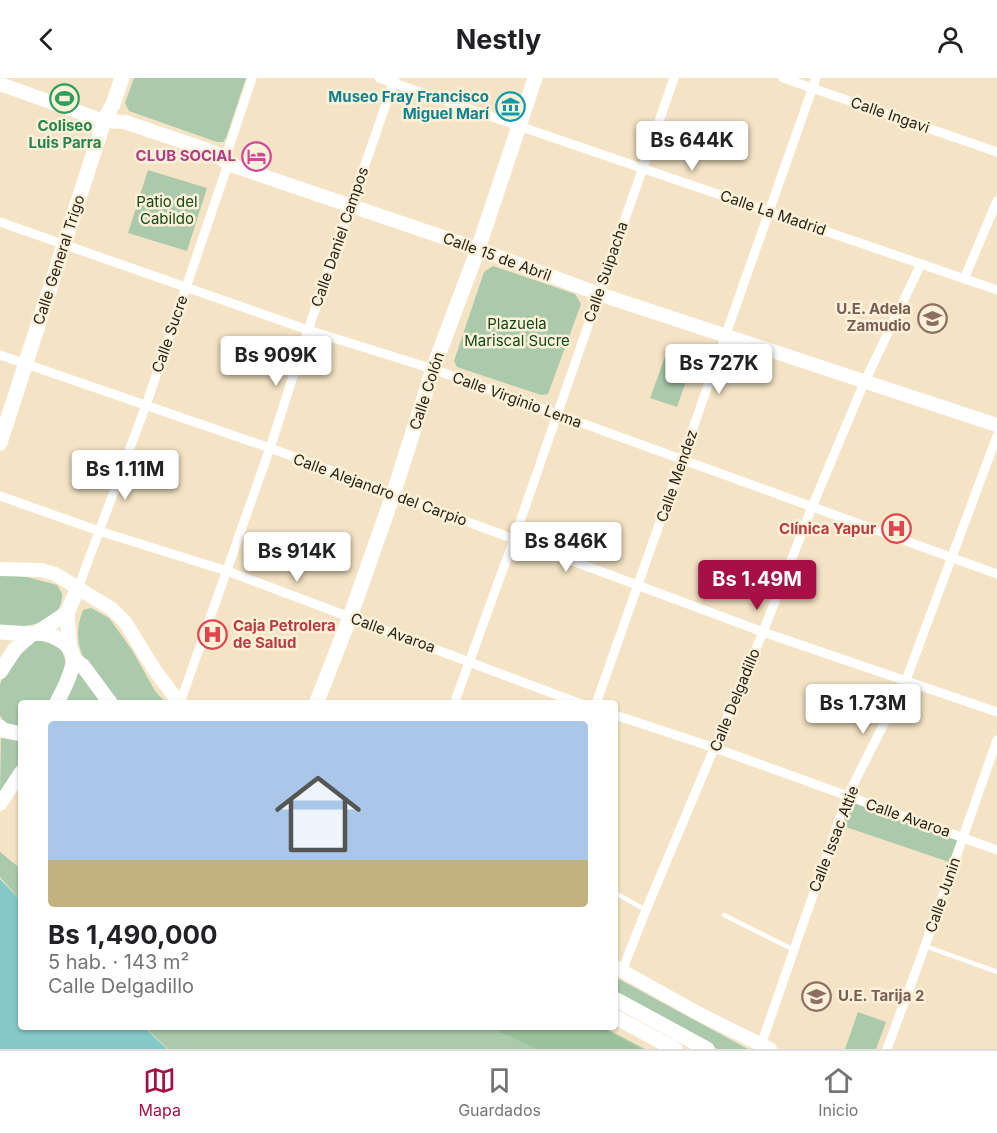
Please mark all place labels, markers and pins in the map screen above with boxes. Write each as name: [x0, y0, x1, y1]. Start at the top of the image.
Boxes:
sports icon: Coliseo Luis Parra: [49, 83, 81, 115]
place label: Museo Fray Francisco Miguel Marí: [328, 87, 490, 123]
museum icon: Museo Fray Francisco Miguel Marí: [494, 90, 526, 122]
place label: Coliseo Luis Parra: [29, 116, 101, 152]
pin: Bs 644K: [637, 121, 747, 172]
hotel icon: CLUB SOCIAL: [241, 140, 273, 172]
place label: CLUB SOCIAL: [136, 146, 236, 165]
place label: U.E. Adela Zamudio: [836, 299, 911, 335]
school or university icon: U.E. Adela Zamudio: [916, 302, 948, 334]
pin: Bs 909K: [221, 336, 331, 387]
pin: Bs 727K: [664, 344, 774, 395]
pin: Bs 1.11M: [63, 450, 187, 501]
hospital icon: Clínica Yapur: [881, 513, 913, 545]
place label: Clínica Yapur: [779, 519, 876, 538]
pin: Bs 846K: [511, 522, 621, 573]
pin: Bs 914K: [242, 532, 352, 583]
pin: Bs 1.49M: [695, 560, 819, 611]
place label: Caja Petrolera de Salud: [233, 616, 336, 652]
hospital icon: Caja Petrolera de Salud: [196, 619, 228, 651]
pin: Bs 1.73M: [801, 684, 925, 735]
school or university icon: U.E. Tarija 2: [801, 980, 833, 1012]
place label: U.E. Tarija 2: [838, 986, 924, 1005]

